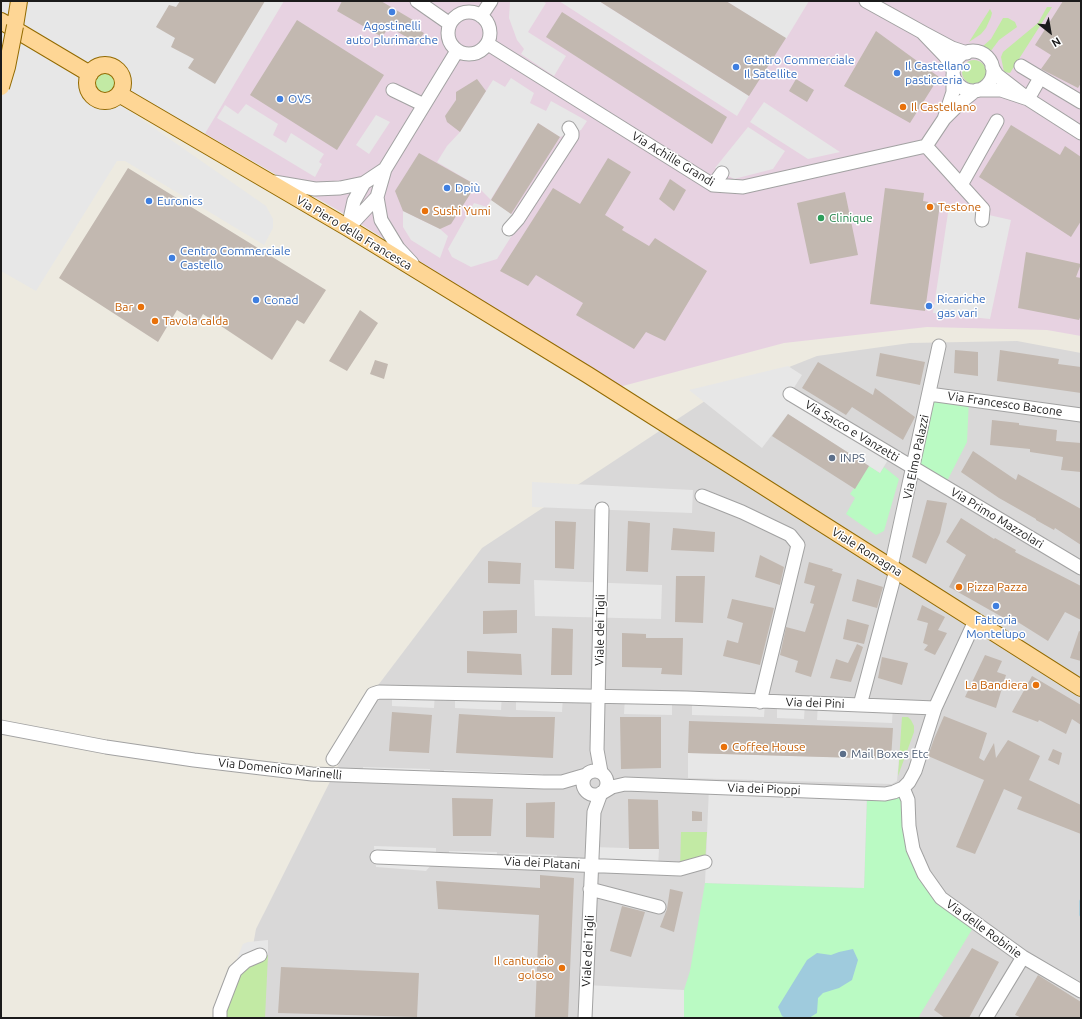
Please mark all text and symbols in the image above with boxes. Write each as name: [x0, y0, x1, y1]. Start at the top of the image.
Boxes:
marker: Agostinelli auto plurimarche: [387, 7, 397, 17]
north arrow: [1030, 12, 1070, 52]
place label: Agostinelli auto plurimarche: [346, 19, 438, 47]
text: N: [1050, 35, 1063, 50]
place label: Centro Commerciale Il Satellite: [744, 53, 855, 81]
place label: Il Castellano pasticceria: [905, 59, 970, 87]
marker: Centro Commerciale Il Satellite: [731, 62, 741, 72]
marker: Il Castellano pasticceria: [892, 68, 902, 78]
place label: OVS: [288, 92, 311, 106]
marker: OVS: [275, 94, 285, 104]
place label: Il Castellano: [911, 100, 976, 114]
marker: Il Castellano: [898, 102, 908, 112]
street label: Via Achille Grandi: [629, 129, 717, 189]
place label: Dpiù: [455, 181, 480, 195]
marker: Dpiù: [442, 183, 452, 193]
street label: Via Piero della Francesca: [294, 193, 414, 273]
place label: Euronics: [157, 194, 203, 208]
marker: Euronics: [144, 196, 154, 206]
place label: Testone: [938, 200, 981, 214]
marker: Testone: [925, 202, 935, 212]
place label: Sushi Yumi: [433, 204, 491, 218]
marker: Sushi Yumi: [420, 206, 430, 216]
place label: Clinique: [829, 211, 873, 225]
marker: Clinique: [816, 213, 826, 223]
place label: Centro Commerciale Castello: [180, 244, 291, 272]
marker: Centro Commerciale Castello: [167, 253, 177, 263]
place label: Ricariche gas vari: [937, 292, 986, 320]
place label: Conad: [264, 293, 298, 307]
marker: Conad: [251, 295, 261, 305]
place label: Bar: [115, 300, 133, 314]
marker: Ricariche gas vari: [924, 301, 934, 311]
marker: Bar: [136, 302, 146, 312]
place label: Tavola calda: [163, 314, 228, 328]
marker: Tavola calda: [150, 316, 160, 326]
street label: Via Francesco Bacone: [947, 389, 1063, 419]
street label: Via Sacco e Vanzetti: [802, 397, 902, 465]
street label: Via Elmo Palazzi: [900, 413, 932, 501]
place label: INPS: [840, 451, 865, 465]
marker: INPS: [827, 453, 837, 463]
street label: Via Primo Mazzolari: [948, 485, 1046, 551]
street label: Viale Romagna: [829, 525, 905, 579]
place label: Pizza Pazza: [967, 580, 1027, 594]
marker: Pizza Pazza: [954, 582, 964, 592]
street label: Viale dei Tigli: [592, 594, 608, 666]
marker: Fattoria Montelupo: [991, 601, 1001, 611]
place label: Fattoria Montelupo: [966, 613, 1026, 641]
place label: La Bandiera: [965, 678, 1028, 692]
marker: La Bandiera: [1031, 680, 1041, 690]
street label: Via dei Pini: [785, 695, 845, 711]
place label: Coffee House: [732, 740, 806, 754]
marker: Coffee House: [719, 742, 729, 752]
place label: Mail Boxes Etc: [851, 747, 928, 761]
marker: Mail Boxes Etc: [838, 749, 848, 759]
street label: Via Domenico Marinelli: [218, 755, 342, 783]
street label: Via dei Pioppi: [727, 781, 801, 797]
street label: Via dei Platani: [504, 854, 580, 872]
street label: Via delle Robinie: [943, 897, 1025, 961]
street label: Viale dei Tigli: [579, 915, 597, 987]
place label: Il cantuccio goloso: [494, 954, 554, 982]
marker: Il cantuccio goloso: [557, 963, 567, 973]

